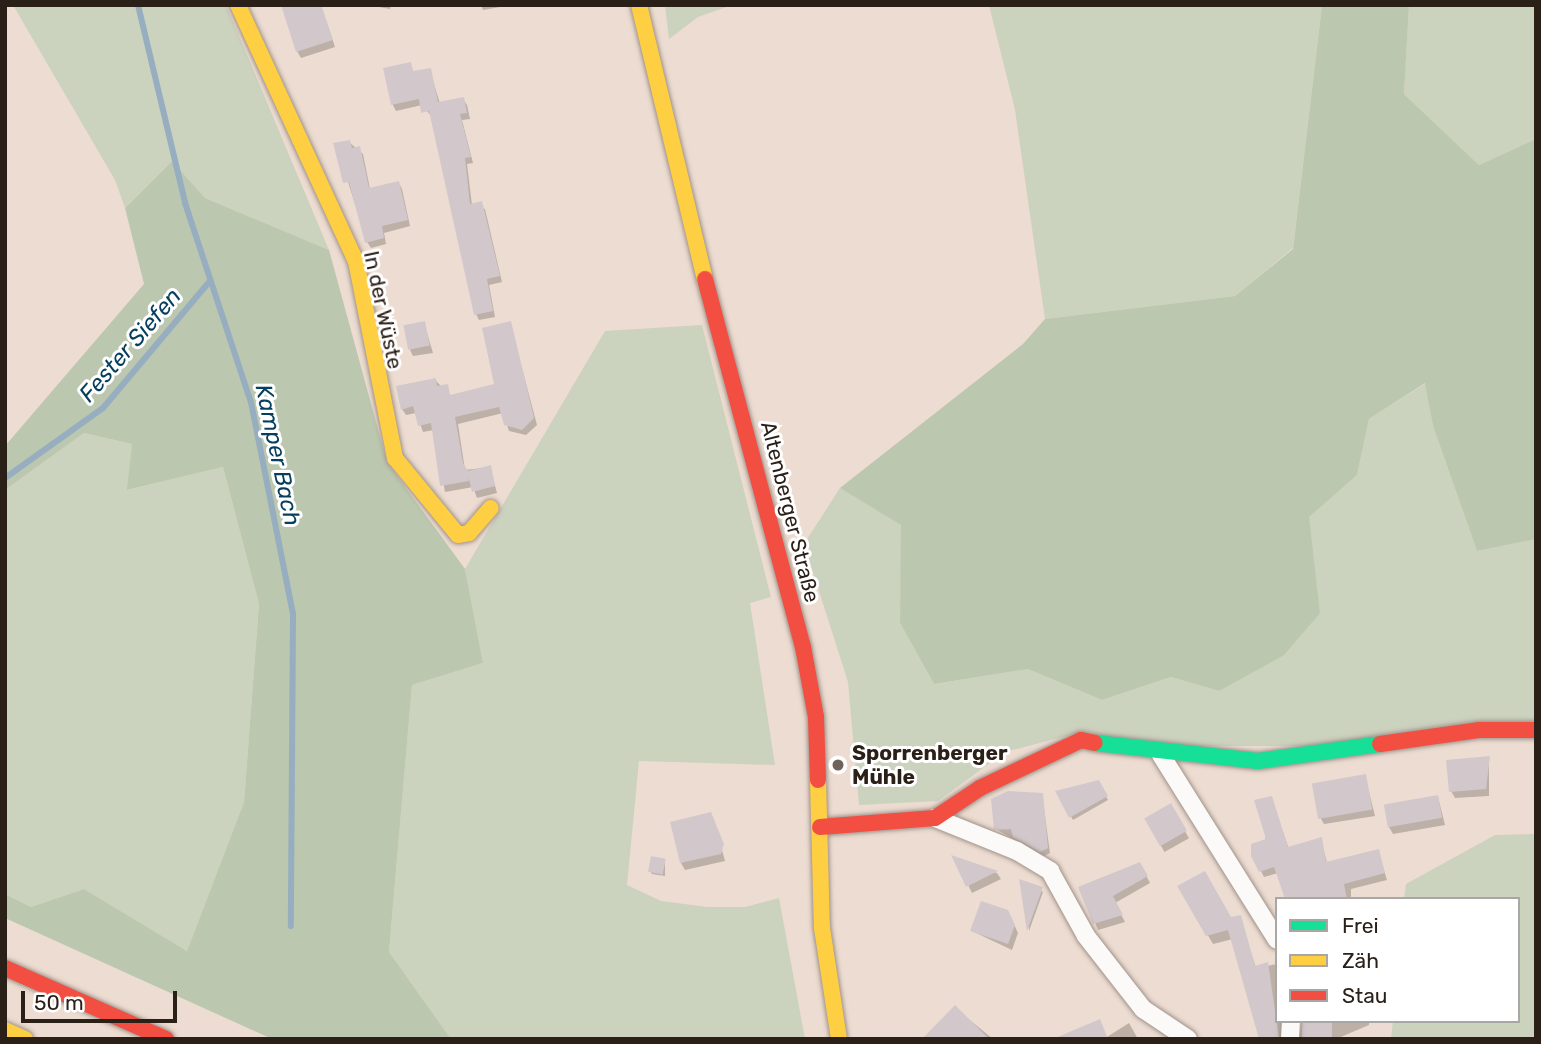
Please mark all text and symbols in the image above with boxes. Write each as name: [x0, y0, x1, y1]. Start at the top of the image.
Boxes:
street label: In der Wüste: [358, 248, 408, 372]
water label: Fester Siefen: [73, 282, 187, 408]
water label: Kamper Bach: [250, 382, 306, 528]
street label: Altenberger Straße: [755, 419, 825, 605]
place label: Sporrenberger Mühle: [852, 740, 1007, 790]
marker: Sporrenberger Mühle: [830, 757, 846, 773]
legend: [1275, 897, 1520, 1023]
text: Frei: [1342, 913, 1379, 938]
text: Zäh: [1342, 948, 1379, 973]
scale bar: [24, 978, 180, 1022]
text: Stau: [1342, 983, 1388, 1008]
text: 50 m: [34, 990, 84, 1015]

